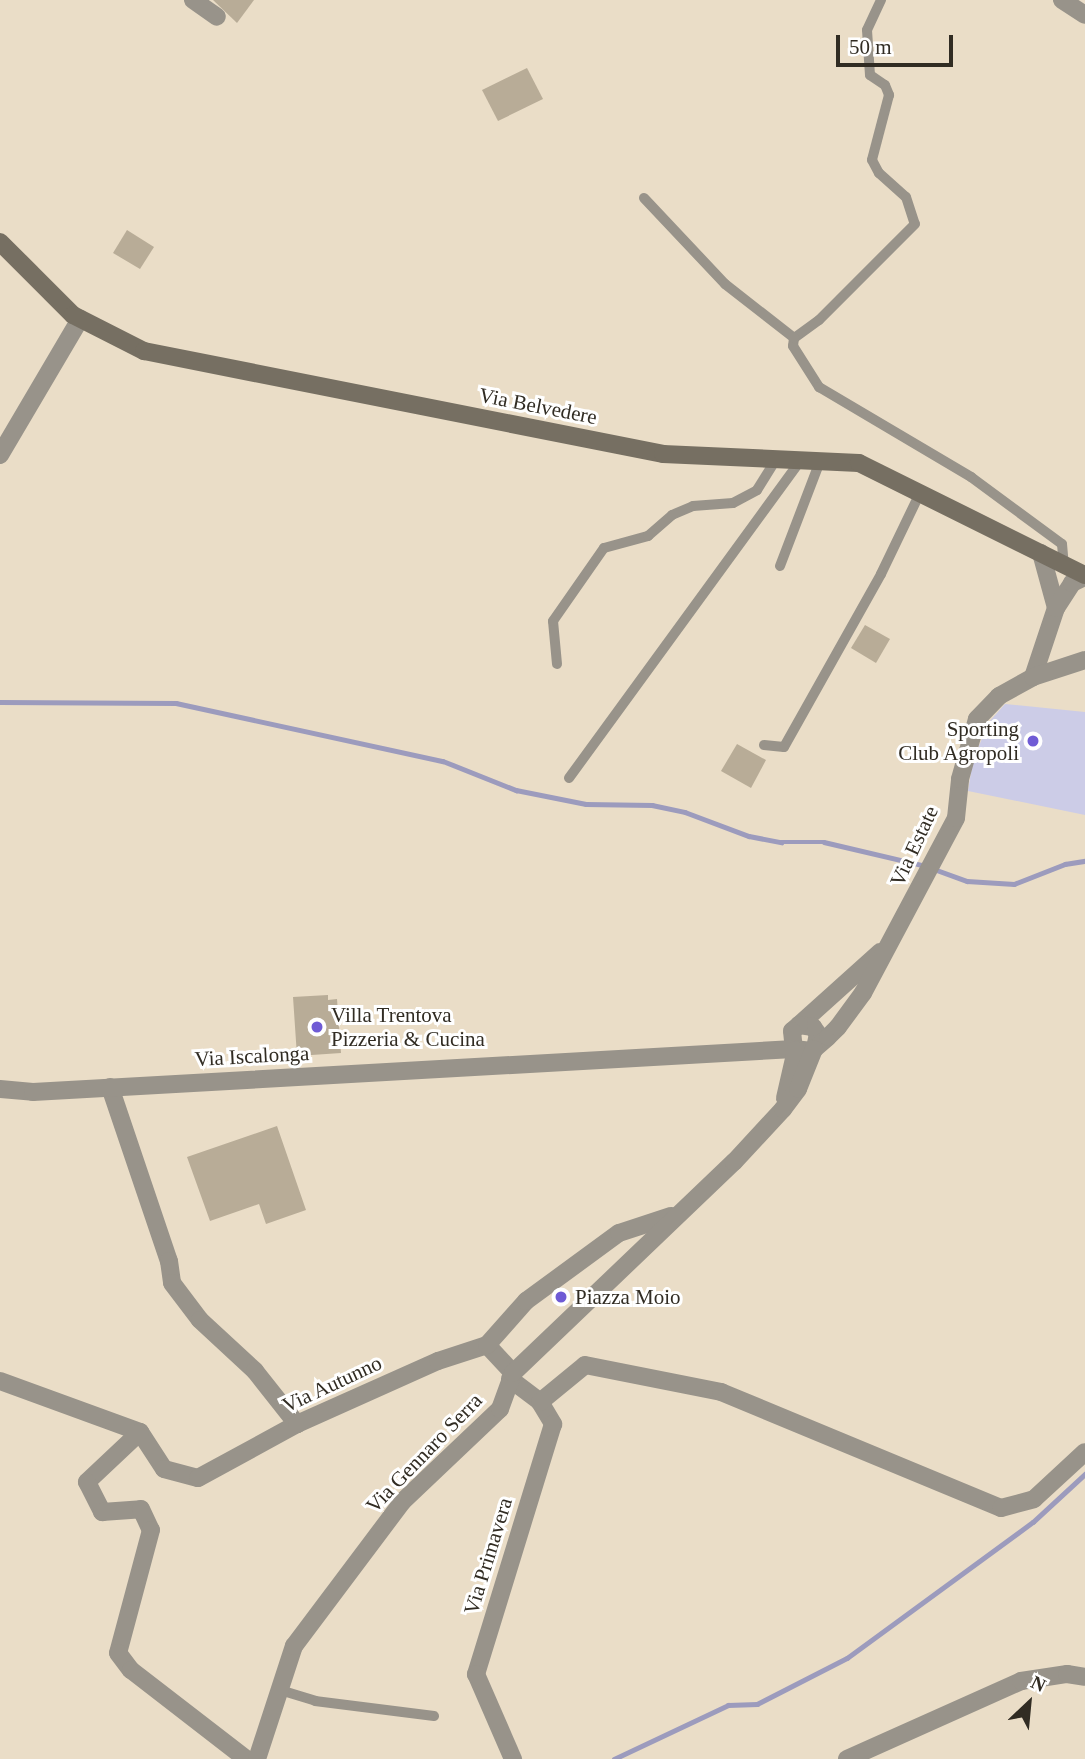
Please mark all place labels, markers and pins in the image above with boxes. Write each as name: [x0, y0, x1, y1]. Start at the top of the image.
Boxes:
place label: Sporting Club Agropoli: [897, 716, 1019, 766]
marker: Sporting Club Agropoli: [1025, 733, 1041, 749]
place label: Villa Trentova Pizzeria & Cucina: [331, 1002, 485, 1052]
marker: Villa Trentova Pizzeria & Cucina: [309, 1019, 325, 1035]
place label: Piazza Moio: [575, 1284, 681, 1310]
marker: Piazza Moio: [553, 1289, 569, 1305]

